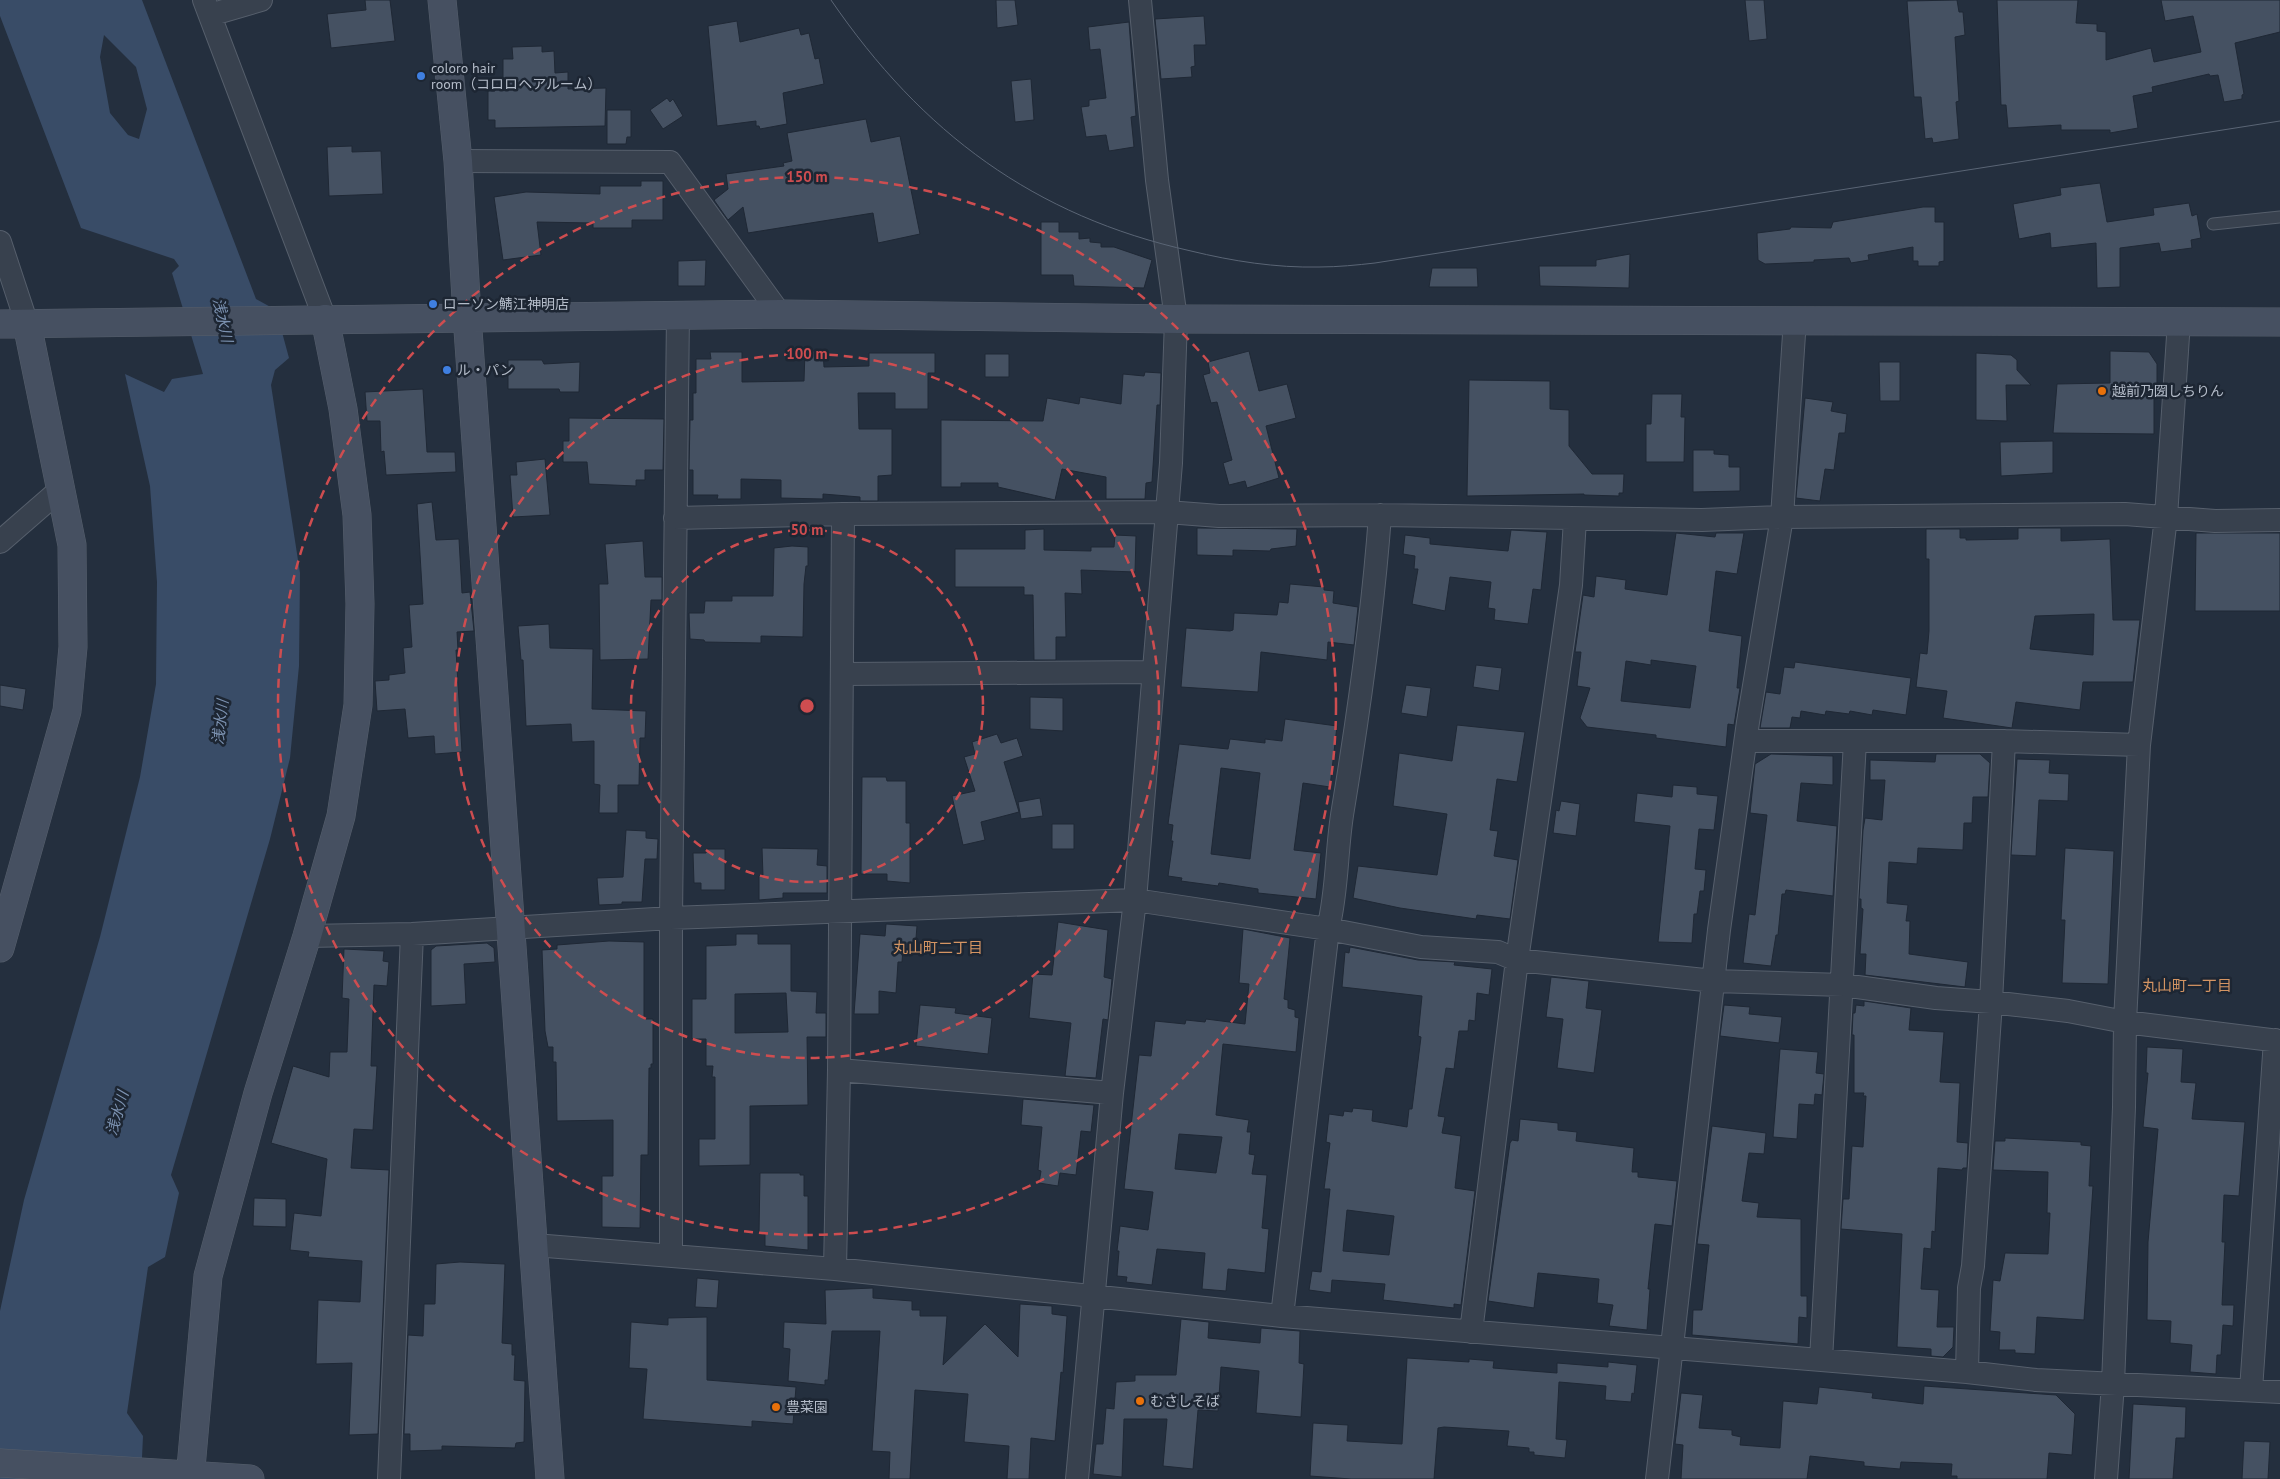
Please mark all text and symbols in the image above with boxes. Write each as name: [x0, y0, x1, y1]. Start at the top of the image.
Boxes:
place label: coloro hair room（コロロヘアルーム）: [431, 59, 602, 93]
marker: coloro hair room（コロロヘアルーム）: [415, 70, 427, 82]
text: 150 m: [786, 167, 828, 186]
place label: ローソン鯖江神明店: [443, 295, 569, 313]
water label: 浅水川: [209, 296, 237, 346]
marker: ローソン鯖江神明店: [427, 298, 439, 310]
text: 100 m: [786, 344, 828, 363]
place label: ル・パン: [457, 361, 514, 379]
marker: ル・パン: [441, 364, 453, 376]
place label: 越前乃圀しちりん: [2112, 382, 2224, 400]
marker: 越前乃圀しちりん: [2096, 385, 2108, 397]
text: 50 m: [791, 520, 823, 539]
water label: 浅水川: [208, 697, 232, 745]
centre of rings: [798, 697, 816, 715]
district label: 丸山町二丁目: [893, 938, 983, 957]
district label: 丸山町一丁目: [2142, 976, 2232, 995]
water label: 浅水川: [102, 1087, 133, 1137]
place label: むさしそば: [1150, 1392, 1220, 1410]
marker: むさしそば: [1134, 1395, 1146, 1407]
place label: 豊菜園: [786, 1398, 828, 1416]
marker: 豊菜園: [770, 1401, 782, 1413]

